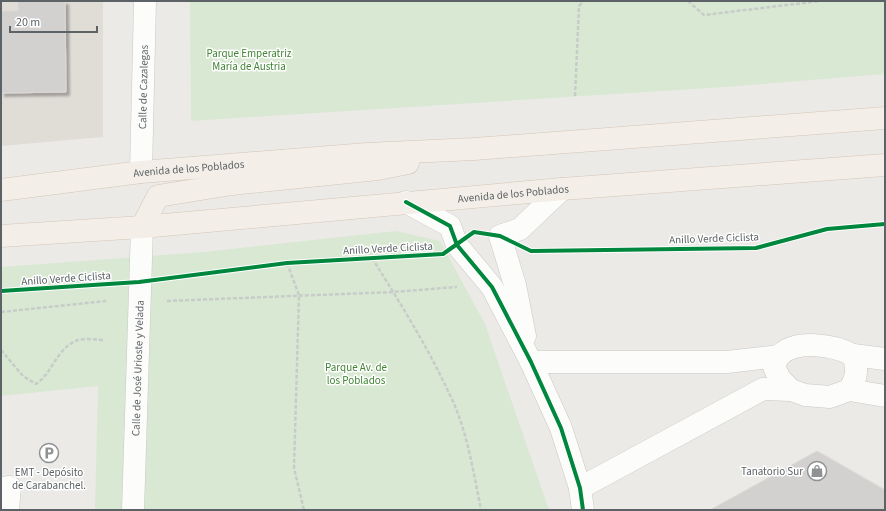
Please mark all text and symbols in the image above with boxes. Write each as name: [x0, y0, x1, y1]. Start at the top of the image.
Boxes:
scale bar: [10, 8, 97, 34]
text: 20 m: [16, 14, 40, 31]
street label: Calle de Cazalegas: [135, 44, 152, 129]
park label: Parque Emperatriz María de Austria: [206, 46, 292, 74]
street label: Avenida de los Poblados: [132, 157, 245, 181]
street label: Avenida de los Poblados: [457, 181, 570, 206]
street label: Anillo Verde Ciclista: [669, 229, 759, 248]
street label: Anillo Verde Ciclista: [343, 239, 433, 258]
street label: Anillo Verde Ciclista: [21, 268, 111, 289]
street label: Calle de José Urioste y Velada: [128, 300, 148, 436]
park label: Parque Av. de los Poblados: [325, 360, 387, 388]
parking icon: EMT - Depósito de Carabanchel.: [38, 442, 60, 464]
shop icon: Tanatorio Sur: [806, 460, 828, 482]
place label: Tanatorio Sur: [741, 464, 803, 479]
place label: EMT - Depósito de Carabanchel.: [12, 465, 86, 493]

